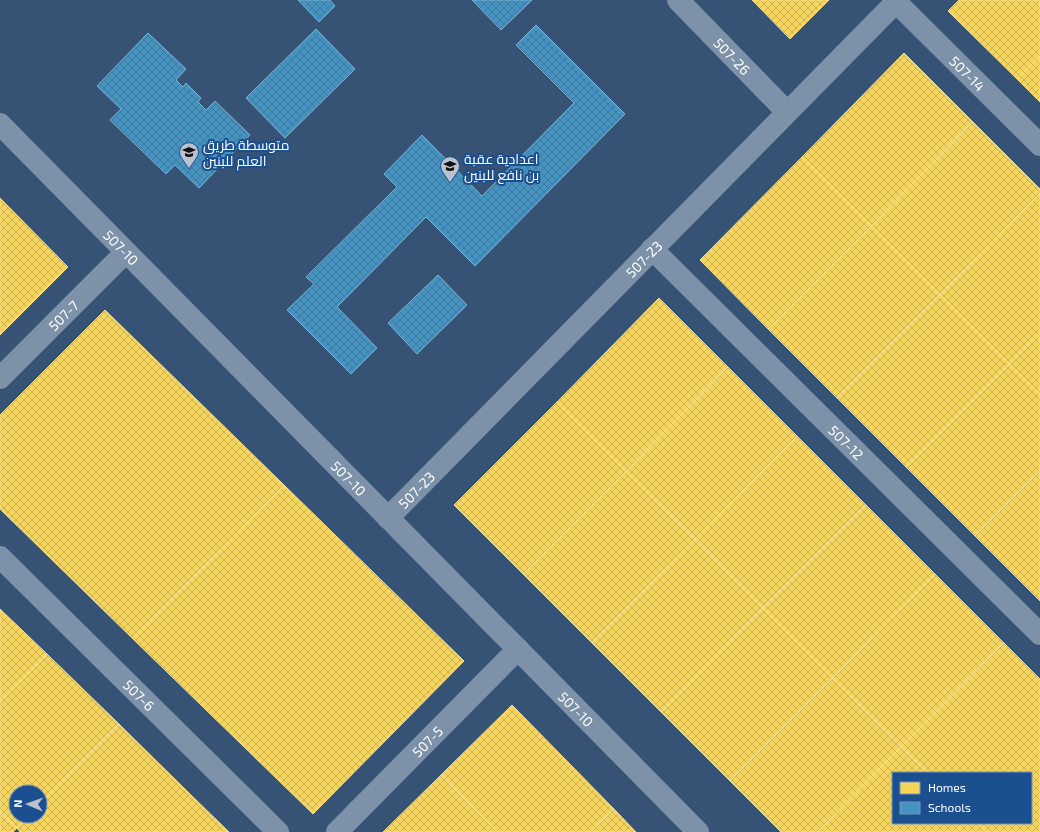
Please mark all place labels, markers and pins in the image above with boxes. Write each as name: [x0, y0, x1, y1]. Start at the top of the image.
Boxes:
place label: متوسطة طريق العلم للبنين: [203, 136, 289, 171]
school or university icon: متوسطة طريق العلم للبنين: [178, 141, 200, 169]
place label: اعدادية عقبة بن نافع للبنين: [464, 150, 539, 184]
school or university icon: اعدادية عقبة بن نافع للبنين: [439, 155, 461, 183]

